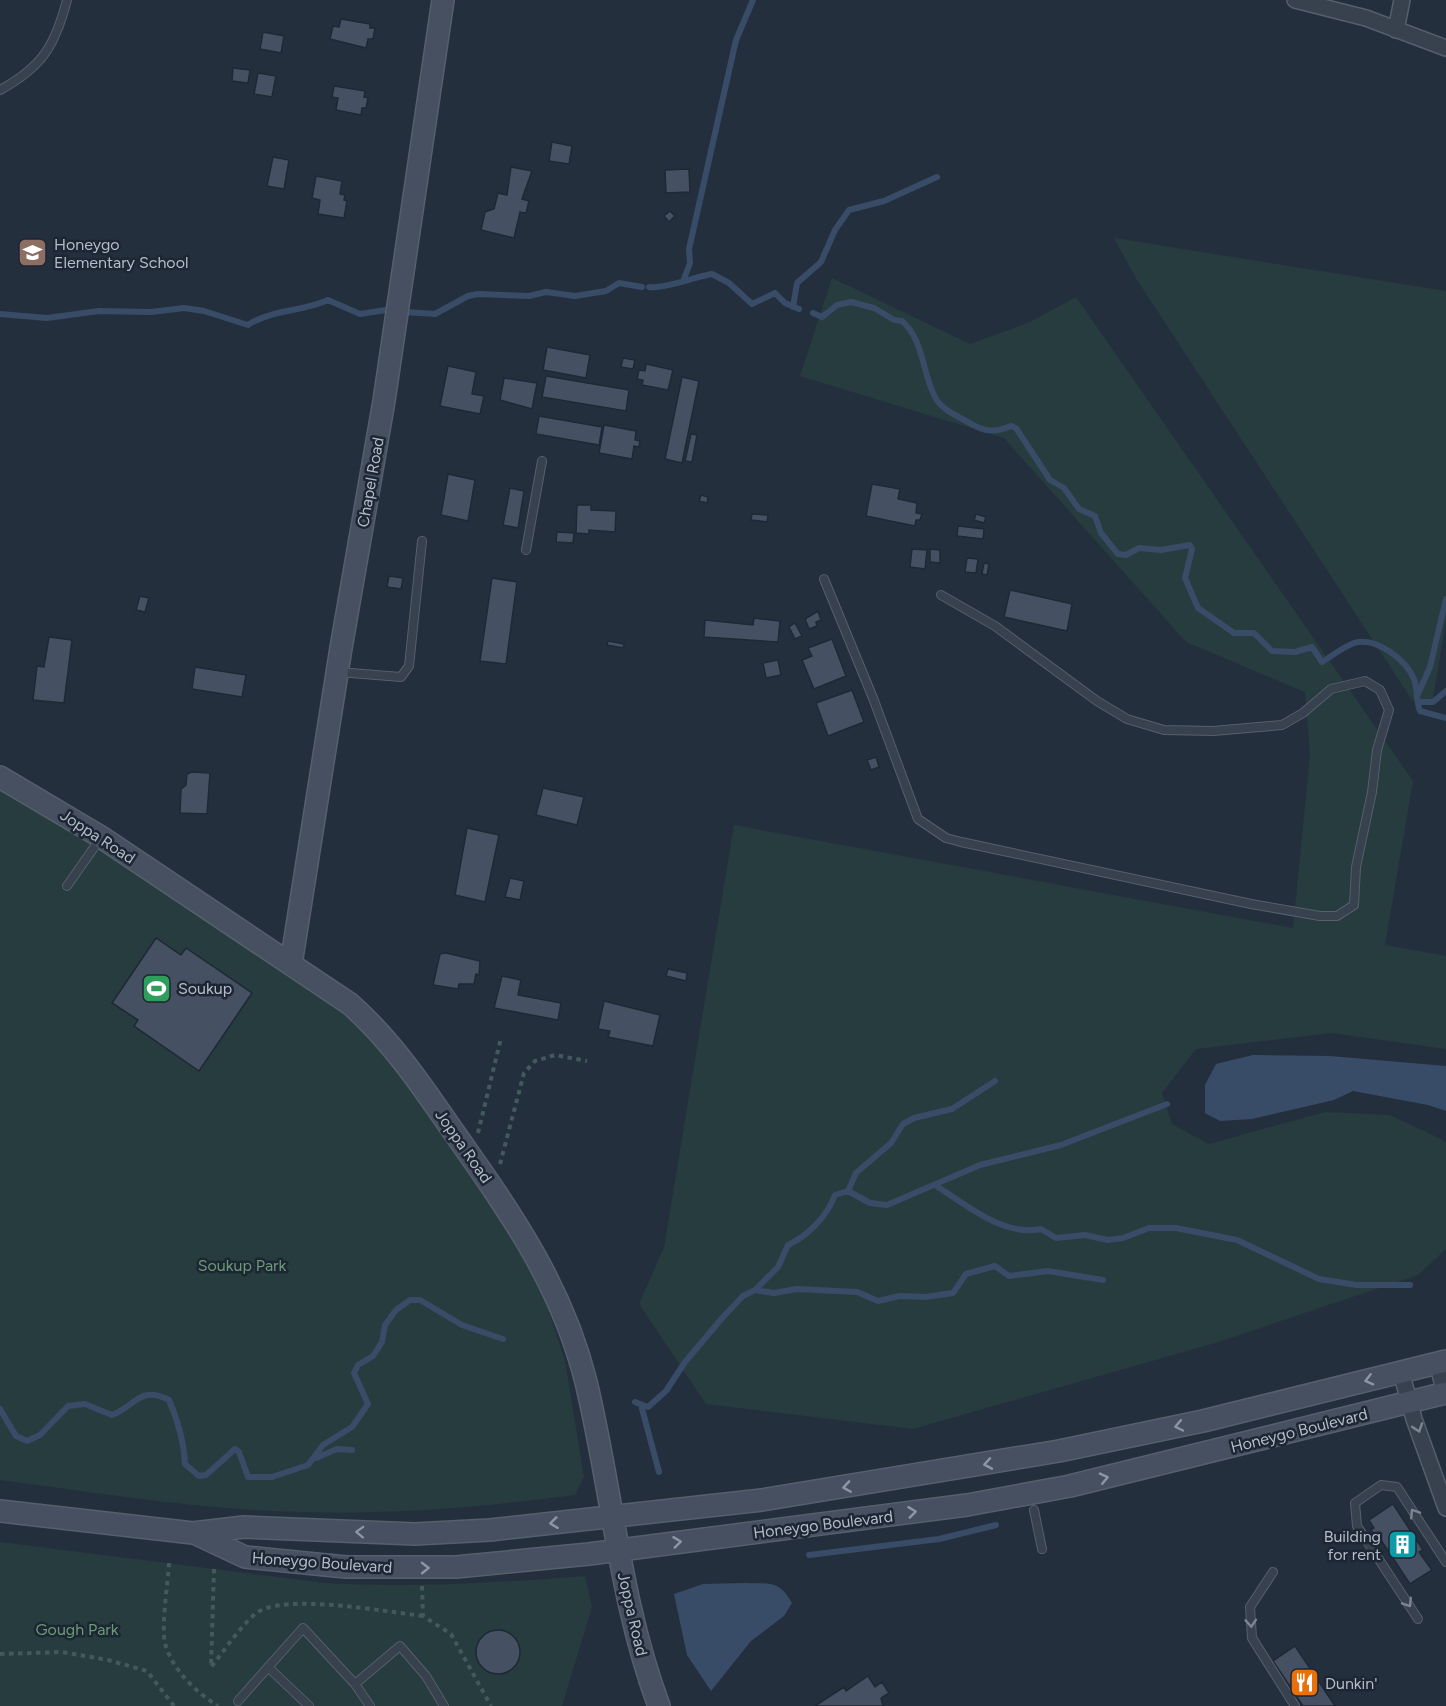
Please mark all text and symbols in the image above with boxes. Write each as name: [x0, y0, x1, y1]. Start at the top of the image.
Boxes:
place label: Honeygo Elementary School: [54, 235, 188, 272]
school or university icon: Honeygo Elementary School: [17, 237, 49, 269]
street label: Chapel Road: [353, 436, 388, 529]
street label: Joppa Road: [57, 805, 139, 868]
sports icon: Soukup: [141, 972, 173, 1004]
place label: Soukup: [178, 979, 232, 998]
street label: Joppa Road: [431, 1106, 496, 1187]
park label: Soukup Park: [198, 1256, 287, 1275]
one-way arrow: [1364, 1372, 1374, 1385]
street label: Honeygo Boulevard: [1229, 1404, 1370, 1457]
one-way arrow: [1174, 1418, 1184, 1431]
one-way arrow: [1410, 1422, 1423, 1433]
one-way arrow: [983, 1457, 993, 1469]
one-way arrow: [1099, 1473, 1109, 1486]
one-way arrow: [842, 1480, 852, 1492]
street label: Honeygo Boulevard: [752, 1506, 894, 1543]
one-way arrow: [907, 1506, 917, 1519]
one-way arrow: [1410, 1509, 1421, 1520]
one-way arrow: [550, 1516, 559, 1528]
one-way arrow: [355, 1526, 364, 1538]
place label: Building for rent: [1324, 1527, 1381, 1564]
building icon: Building for rent: [1386, 1529, 1418, 1561]
one-way arrow: [672, 1537, 681, 1549]
street label: Honeygo Boulevard: [251, 1548, 393, 1577]
one-way arrow: [421, 1561, 430, 1574]
street label: Joppa Road: [614, 1570, 651, 1658]
one-way arrow: [1401, 1596, 1412, 1607]
one-way arrow: [1245, 1619, 1258, 1628]
park label: Gough Park: [35, 1620, 119, 1639]
restaurant icon: Dunkin': [1288, 1667, 1320, 1699]
place label: Dunkin': [1325, 1674, 1377, 1693]

